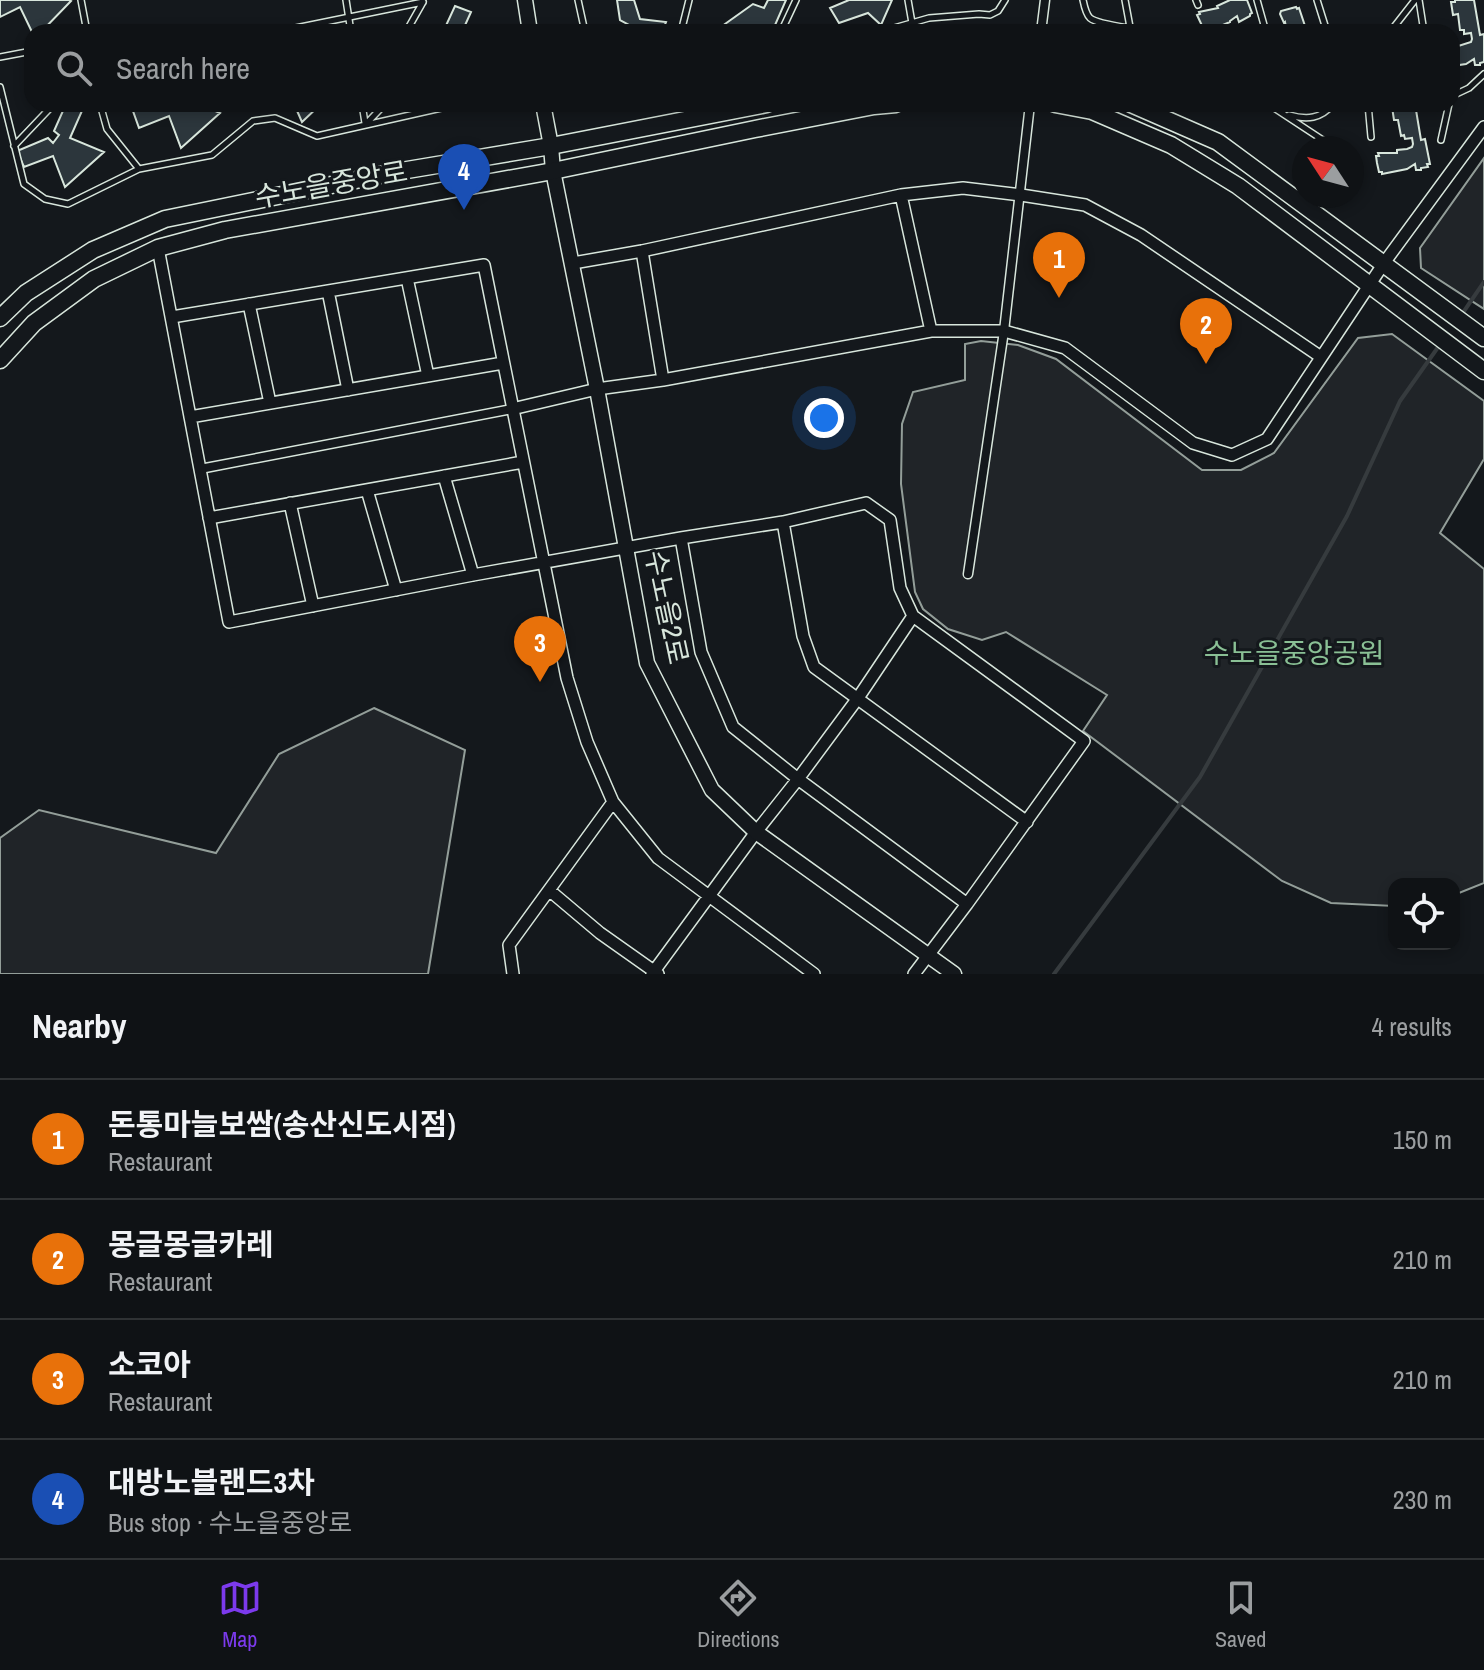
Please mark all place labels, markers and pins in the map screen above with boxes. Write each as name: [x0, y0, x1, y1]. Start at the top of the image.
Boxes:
pin: 4: [438, 144, 490, 210]
pin: 1: [1033, 232, 1085, 298]
pin: 2: [1180, 298, 1232, 364]
pin: 3: [514, 616, 566, 682]

